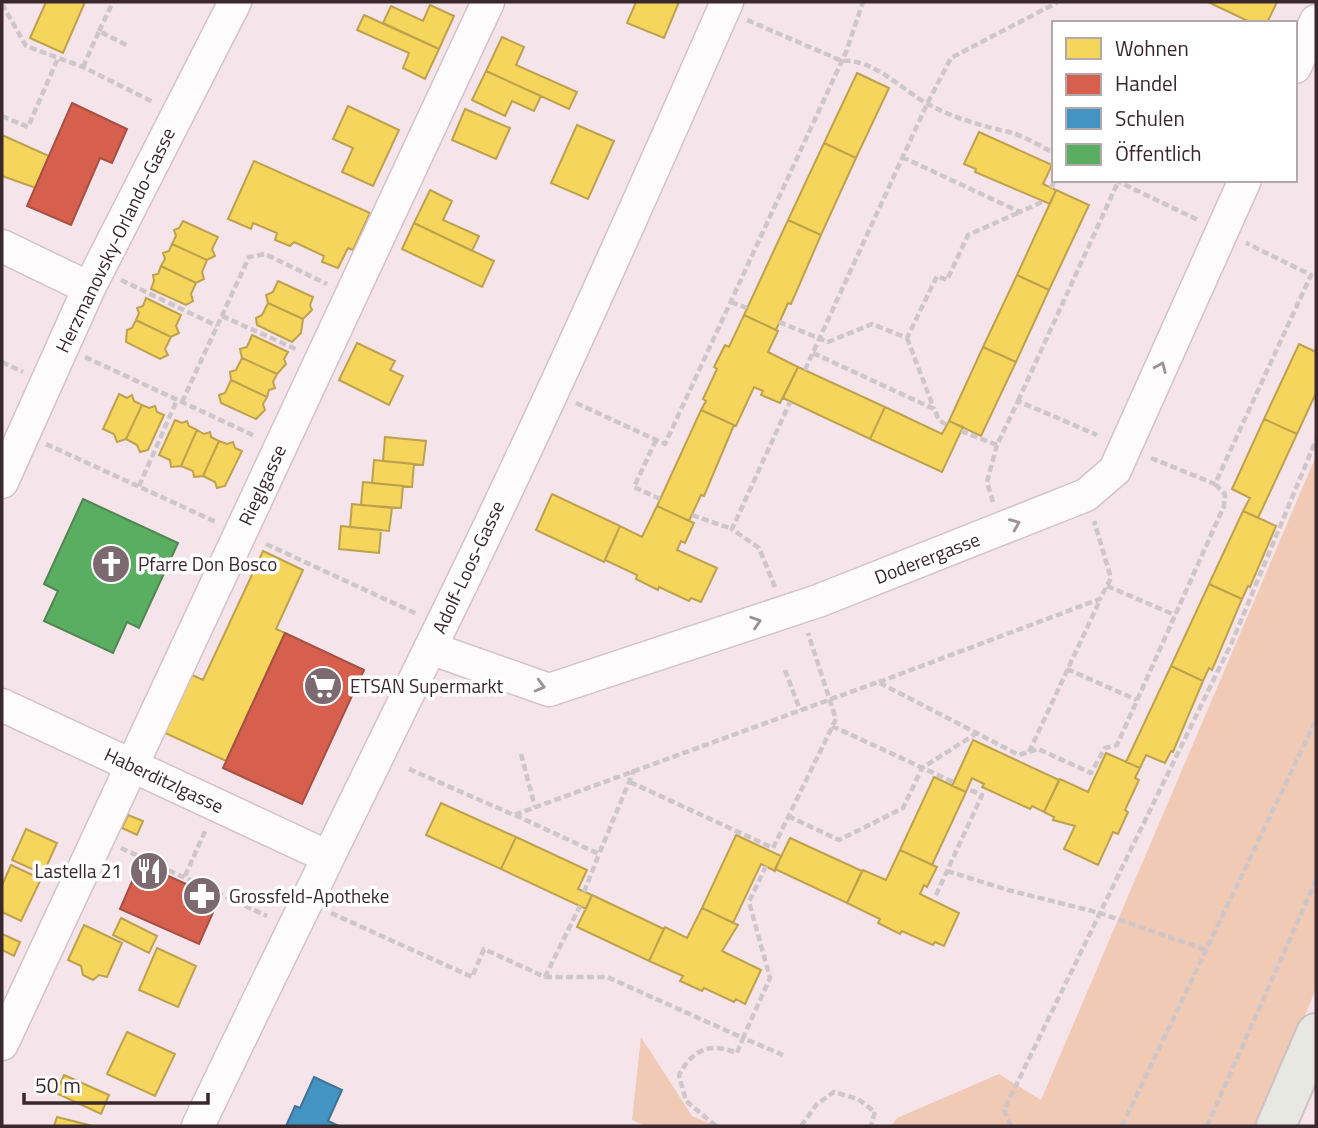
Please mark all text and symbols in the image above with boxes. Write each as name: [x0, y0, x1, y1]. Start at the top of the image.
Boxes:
legend: [1052, 21, 1297, 182]
text: Wohnen: [1115, 32, 1189, 64]
text: Handel: [1115, 67, 1178, 99]
text: Schulen: [1115, 102, 1185, 134]
street label: Herzmanovsky-Orlando-Gasse: [47, 122, 182, 357]
text: Öffentlich: [1115, 137, 1202, 169]
one-way arrow: [1153, 362, 1167, 375]
street label: Rieglgasse: [230, 440, 293, 530]
street label: Adolf-Loos-Gasse: [424, 495, 511, 638]
one-way arrow: [1008, 518, 1020, 532]
street label: Doderergasse: [870, 524, 984, 591]
church icon: Pfarre Don Bosco: [90, 543, 132, 585]
place label: Pfarre Don Bosco: [138, 549, 277, 578]
one-way arrow: [750, 615, 762, 630]
supermarket icon: ETSAN Supermarkt: [302, 665, 344, 707]
place label: ETSAN Supermarkt: [350, 671, 504, 700]
one-way arrow: [534, 678, 546, 692]
street label: Haberditzlgasse: [100, 739, 229, 820]
restaurant icon: Lastella 21: [128, 850, 170, 892]
place label: Lastella 21: [35, 856, 122, 885]
pharmacy icon: Grossfeld-Apotheke: [181, 875, 223, 917]
place label: Grossfeld-Apotheke: [229, 881, 389, 910]
scale bar: [24, 1062, 208, 1106]
text: 50 m: [35, 1069, 81, 1101]

